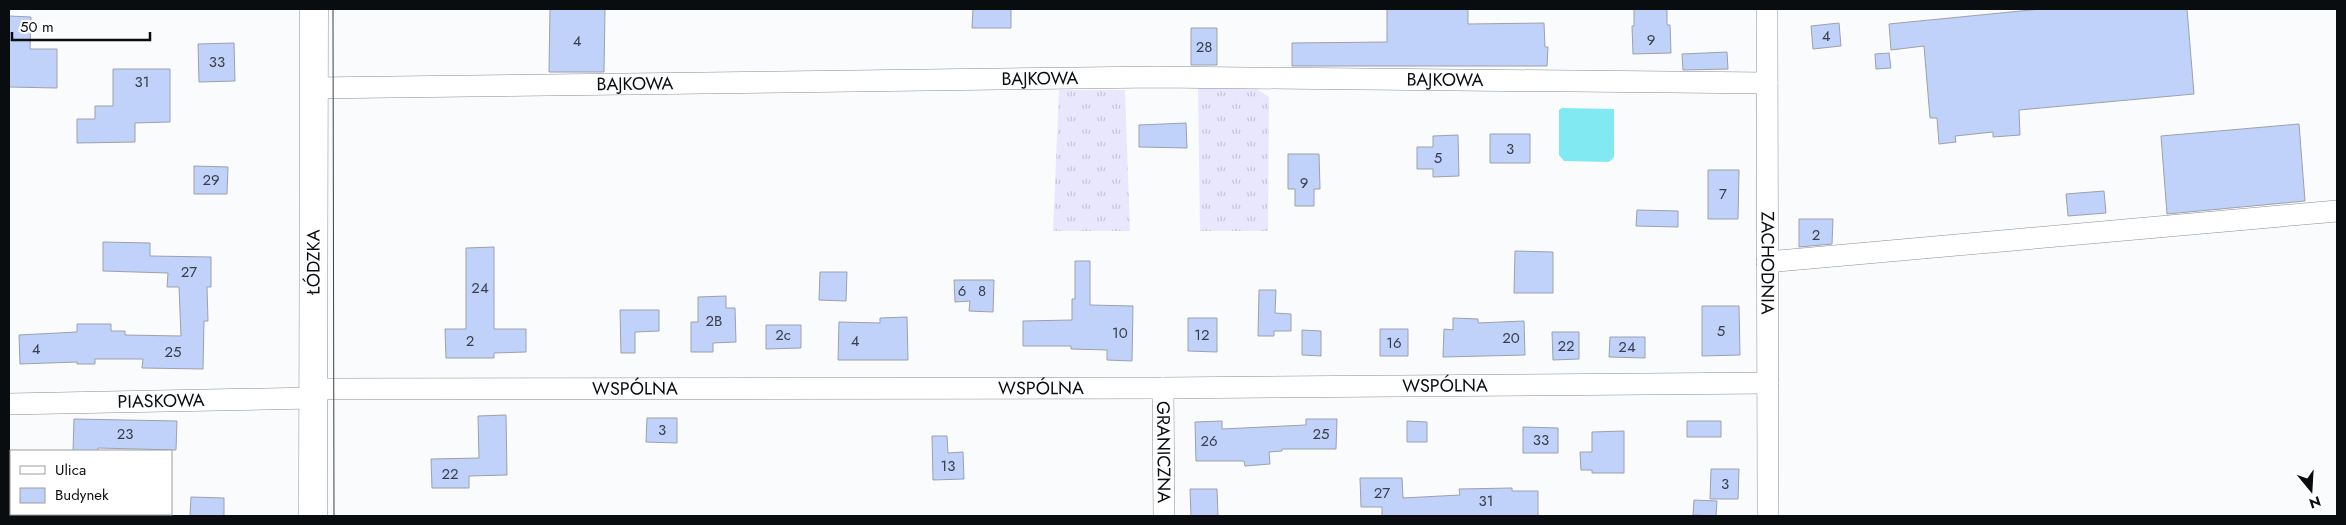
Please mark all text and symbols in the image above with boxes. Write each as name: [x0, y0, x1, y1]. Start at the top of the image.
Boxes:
scale bar: [12, 10, 150, 42]
text: 50 m: [20, 16, 54, 38]
house number: 4: [1822, 25, 1831, 47]
house number: 9: [1647, 29, 1655, 51]
house number: 4: [573, 30, 582, 52]
house number: 28: [1196, 36, 1212, 58]
house number: 33: [209, 51, 225, 73]
street label: BAJKOWA: [1001, 65, 1079, 92]
street label: BAJKOWA: [1406, 66, 1484, 93]
street label: BAJKOWA: [596, 70, 674, 97]
house number: 31: [135, 71, 149, 93]
house number: 3: [1506, 138, 1514, 160]
house number: 5: [1434, 147, 1442, 169]
house number: 29: [202, 169, 220, 191]
house number: 9: [1300, 172, 1308, 194]
house number: 7: [1719, 183, 1727, 205]
street label: ZACHODNIA: [1754, 211, 1781, 315]
house number: 2: [1812, 224, 1820, 246]
street label: ŁÓDZKA: [300, 229, 327, 296]
house number: 27: [181, 261, 197, 283]
house number: 24: [471, 277, 489, 299]
house number: 6: [958, 280, 966, 302]
house number: 8: [978, 280, 986, 302]
house number: 2B: [706, 310, 722, 332]
house number: 5: [1717, 320, 1725, 342]
house number: 10: [1112, 322, 1128, 344]
house number: 2c: [775, 324, 791, 346]
house number: 12: [1194, 324, 1210, 346]
house number: 20: [1502, 327, 1520, 349]
house number: 2: [466, 330, 474, 352]
house number: 4: [851, 330, 860, 352]
house number: 16: [1386, 332, 1402, 354]
house number: 22: [1557, 335, 1575, 357]
house number: 24: [1618, 336, 1636, 358]
house number: 4: [32, 338, 41, 360]
house number: 25: [165, 341, 182, 363]
street label: WSPÓLNA: [1402, 372, 1488, 399]
street label: WSPÓLNA: [998, 375, 1084, 401]
street label: WSPÓLNA: [592, 376, 678, 402]
street label: PIASKOWA: [117, 387, 205, 415]
street label: GRANICZNA: [1150, 401, 1177, 503]
house number: 3: [658, 419, 666, 441]
house number: 23: [117, 423, 133, 445]
house number: 25: [1313, 423, 1330, 445]
house number: 33: [1533, 429, 1549, 451]
house number: 26: [1200, 430, 1218, 452]
legend: [10, 450, 172, 515]
house number: 13: [941, 455, 955, 477]
text: Ulica: [55, 459, 86, 481]
house number: 22: [441, 463, 459, 485]
north arrow: [2286, 465, 2336, 515]
house number: 3: [1721, 473, 1729, 495]
house number: 27: [1374, 482, 1390, 504]
text: Budynek: [55, 484, 109, 506]
house number: 31: [1479, 490, 1493, 512]
text: N: [2307, 491, 2323, 514]

